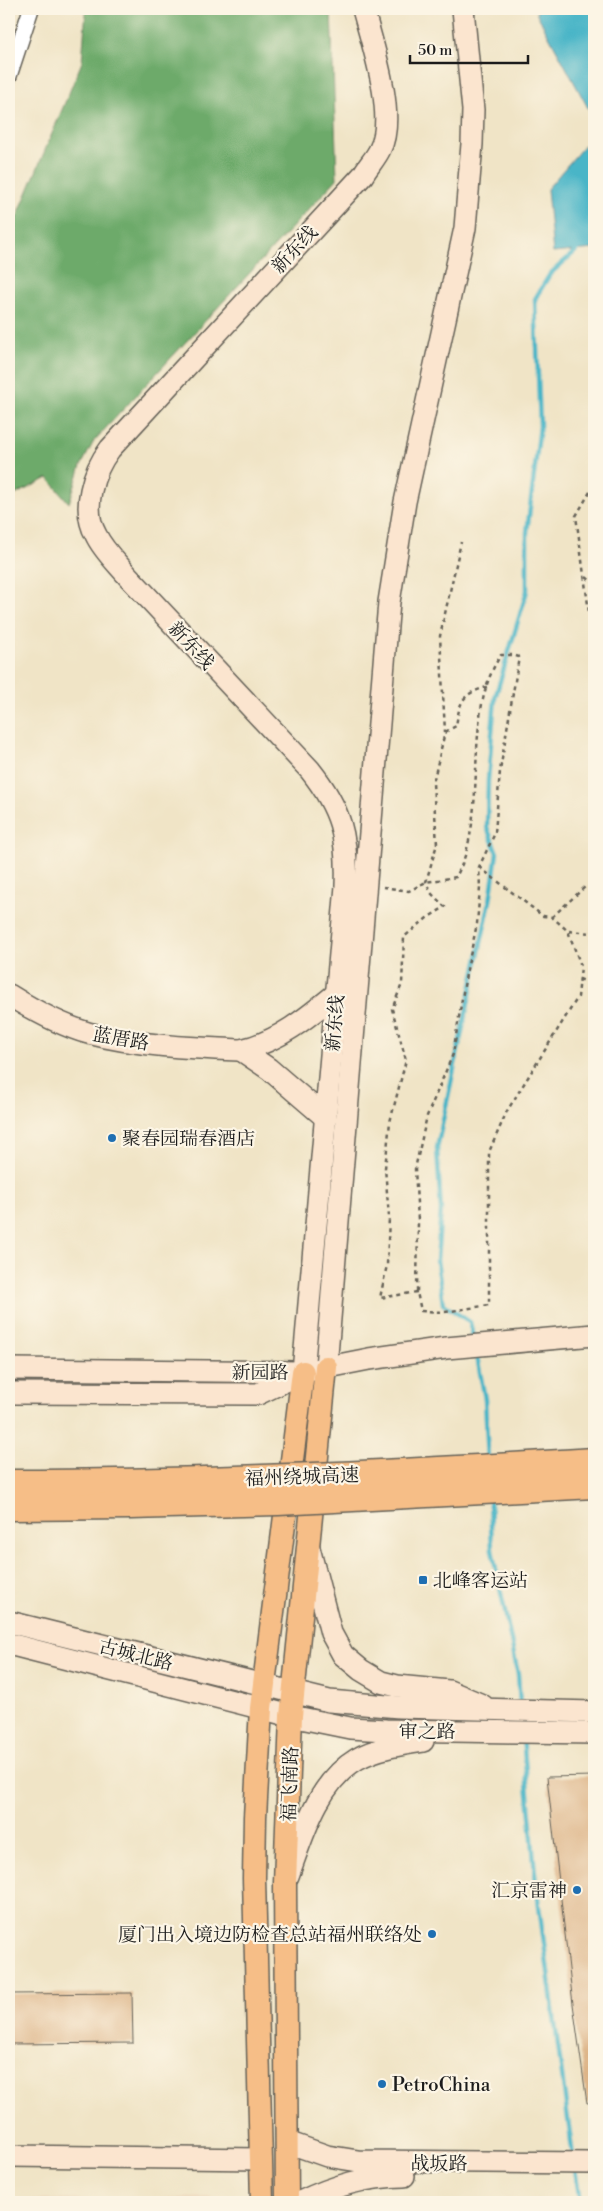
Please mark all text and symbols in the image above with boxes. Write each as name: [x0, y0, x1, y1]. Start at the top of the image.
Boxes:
scale bar: [410, 32, 528, 64]
text: 50 m: [418, 41, 452, 60]
street label: 新东线: [267, 221, 323, 279]
street label: 新东线: [163, 617, 219, 675]
street label: 新东线: [321, 994, 349, 1053]
street label: 蓝厝路: [91, 1022, 151, 1056]
place label: 聚春园瑞春酒店: [122, 1127, 255, 1151]
marker: 聚春园瑞春酒店: [106, 1132, 118, 1144]
street label: 新园路: [231, 1361, 289, 1385]
street label: 福州绕城高速: [245, 1463, 359, 1491]
place label: 北峰客运站: [433, 1569, 528, 1593]
marker: 北峰客运站: [417, 1574, 429, 1586]
street label: 古城北路: [96, 1634, 176, 1676]
street label: 审之路: [398, 1720, 456, 1744]
street label: 福飞南路: [277, 1746, 303, 1822]
place label: 汇京雷神: [491, 1879, 567, 1903]
marker: 汇京雷神: [571, 1884, 583, 1896]
place label: 厦门出入境边防检查总站福州联络处: [118, 1923, 422, 1947]
marker: 厦门出入境边防检查总站福州联络处: [426, 1928, 438, 1940]
place label: PetroChina: [392, 2073, 491, 2097]
marker: PetroChina: [376, 2078, 388, 2090]
street label: 战坂路: [410, 2152, 468, 2176]

